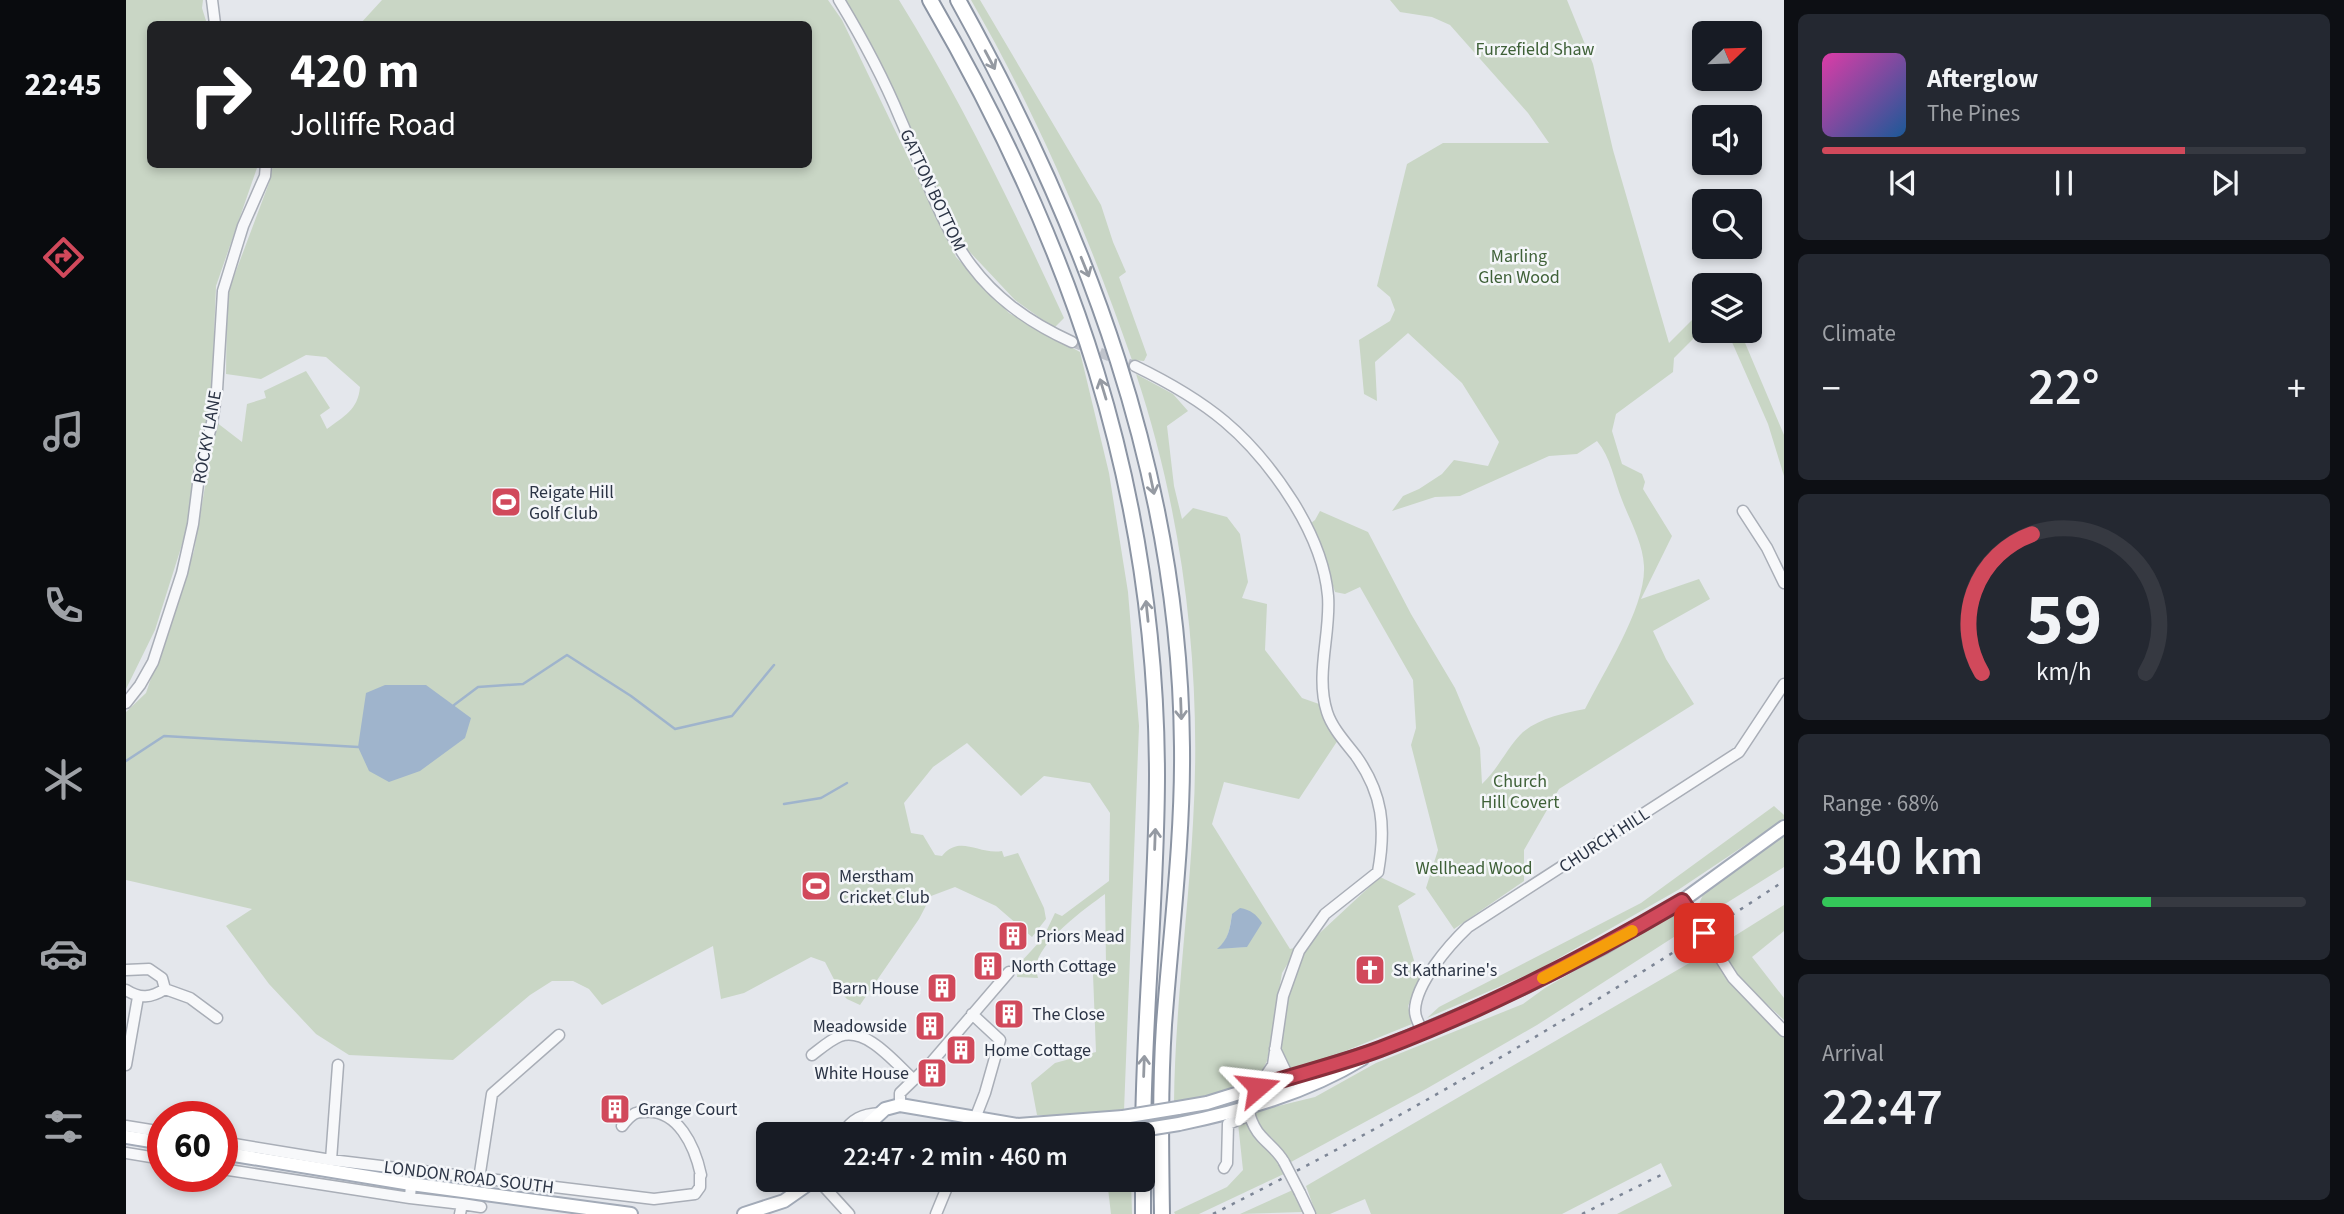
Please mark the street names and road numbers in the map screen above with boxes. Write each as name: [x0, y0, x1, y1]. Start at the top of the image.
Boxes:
street label: GATTON BOTTOM: [893, 125, 972, 255]
street label: ROCKY LANE: [187, 388, 228, 486]
street label: CHURCH HILL: [1554, 802, 1655, 879]
street label: LONDON ROAD SOUTH: [382, 1155, 555, 1200]

